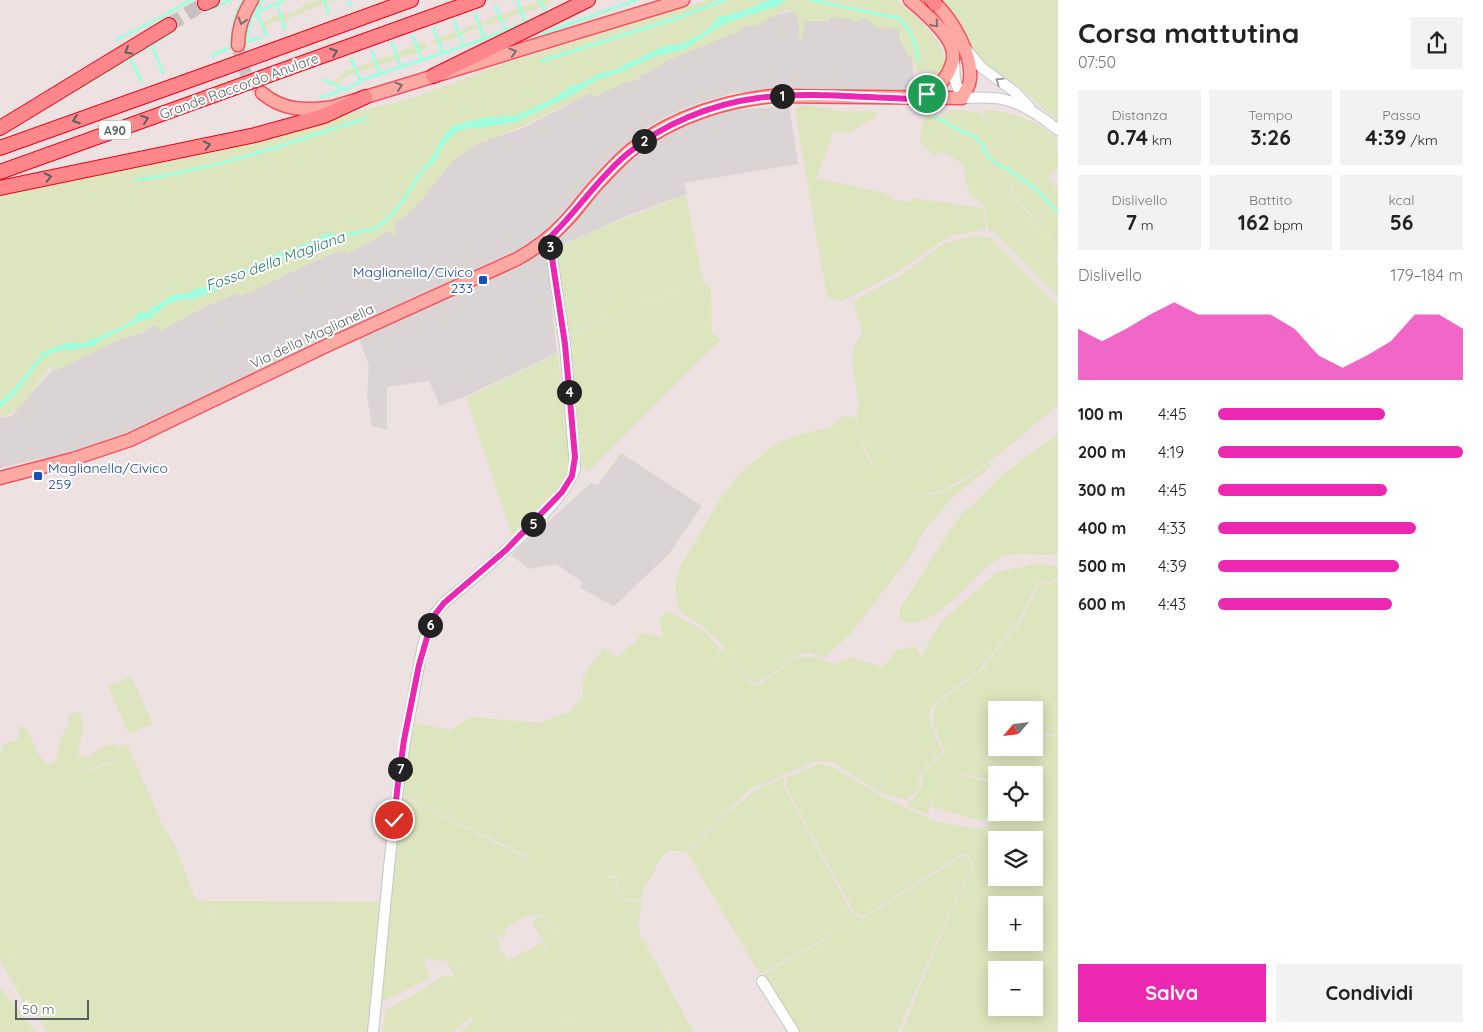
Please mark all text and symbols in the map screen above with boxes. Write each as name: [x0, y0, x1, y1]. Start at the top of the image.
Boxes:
text: Corsa mattutina: [1078, 15, 1299, 50]
one-way arrow: [237, 17, 247, 25]
button: share: [1411, 17, 1463, 69]
one-way arrow: [929, 19, 938, 28]
one-way arrow: [124, 45, 133, 55]
one-way arrow: [330, 48, 338, 58]
one-way arrow: [509, 48, 517, 58]
street label: Grande Raccordo Anulare: [157, 49, 321, 123]
text: 07:50: [1078, 52, 1116, 72]
pin: [906, 73, 948, 115]
one-way arrow: [995, 78, 1005, 87]
icon: arrive: [913, 80, 941, 108]
one-way arrow: [394, 82, 403, 92]
pin: 1: [770, 84, 794, 108]
text: 1: [780, 87, 785, 105]
text: Distanza: [1111, 106, 1168, 124]
text: Tempo: [1248, 106, 1293, 124]
text: Passo: [1382, 106, 1421, 124]
one-way arrow: [72, 114, 80, 124]
one-way arrow: [140, 115, 148, 125]
road number: A90: [99, 120, 131, 140]
text: 0.74: [1107, 124, 1148, 150]
text: 3:26: [1250, 124, 1291, 150]
text: 4:39: [1365, 124, 1406, 150]
pin: 2: [632, 128, 656, 154]
text: km: [1148, 131, 1172, 149]
text: /km: [1406, 131, 1438, 149]
text: 2: [641, 132, 648, 150]
one-way arrow: [202, 140, 211, 150]
one-way arrow: [43, 173, 52, 183]
text: Dislivello: [1112, 191, 1167, 209]
text: Battito: [1249, 191, 1292, 209]
text: kcal: [1388, 191, 1415, 209]
text: 7: [1125, 209, 1137, 235]
text: 162: [1238, 209, 1270, 235]
text: 56: [1390, 209, 1413, 235]
text: m: [1137, 216, 1154, 234]
text: bpm: [1270, 216, 1303, 234]
water label: Fosso della Magliana: [203, 227, 348, 295]
pin: 3: [538, 234, 562, 260]
text: 3: [547, 238, 554, 256]
place label: Maglianella/Civico 233: [353, 263, 473, 297]
text: Dislivello: [1078, 265, 1142, 285]
text: 179–184 m: [1391, 265, 1463, 285]
marker: Maglianella/Civico 233: [477, 274, 489, 286]
street label: Via della Maglianella: [247, 299, 377, 373]
pin: 4: [556, 380, 582, 404]
text: 4: [565, 383, 574, 401]
text: 100 m: [1078, 404, 1123, 424]
text: 4:45: [1158, 404, 1187, 424]
text: 200 m: [1078, 442, 1126, 462]
text: 4:19: [1158, 442, 1184, 462]
place label: Maglianella/Civico 259: [48, 459, 168, 493]
marker: Maglianella/Civico 259: [32, 470, 44, 482]
text: 300 m: [1078, 480, 1125, 500]
text: 4:45: [1158, 480, 1187, 500]
pin: 5: [520, 512, 546, 536]
text: 5: [529, 515, 538, 533]
text: 400 m: [1078, 518, 1126, 538]
text: 4:33: [1158, 518, 1186, 538]
text: 500 m: [1078, 556, 1126, 576]
text: 4:39: [1158, 556, 1187, 576]
text: 600 m: [1078, 594, 1126, 614]
text: 4:43: [1158, 594, 1186, 614]
pin: 6: [418, 612, 442, 638]
text: 6: [427, 616, 434, 634]
north arrow: [988, 701, 1042, 756]
map controls: [988, 701, 1043, 1016]
pin: 7: [388, 756, 412, 782]
text: 7: [397, 760, 404, 778]
button: locate: [988, 766, 1043, 821]
pin: [373, 799, 415, 841]
icon: check: [380, 806, 408, 834]
button: layers: [988, 831, 1043, 886]
button: +: [988, 896, 1043, 951]
button: −: [988, 961, 1043, 1016]
button: Salva: [1078, 964, 1266, 1022]
button: Condividi: [1276, 964, 1463, 1022]
scale bar: [15, 997, 89, 1020]
text: 50 m: [22, 1000, 55, 1018]

